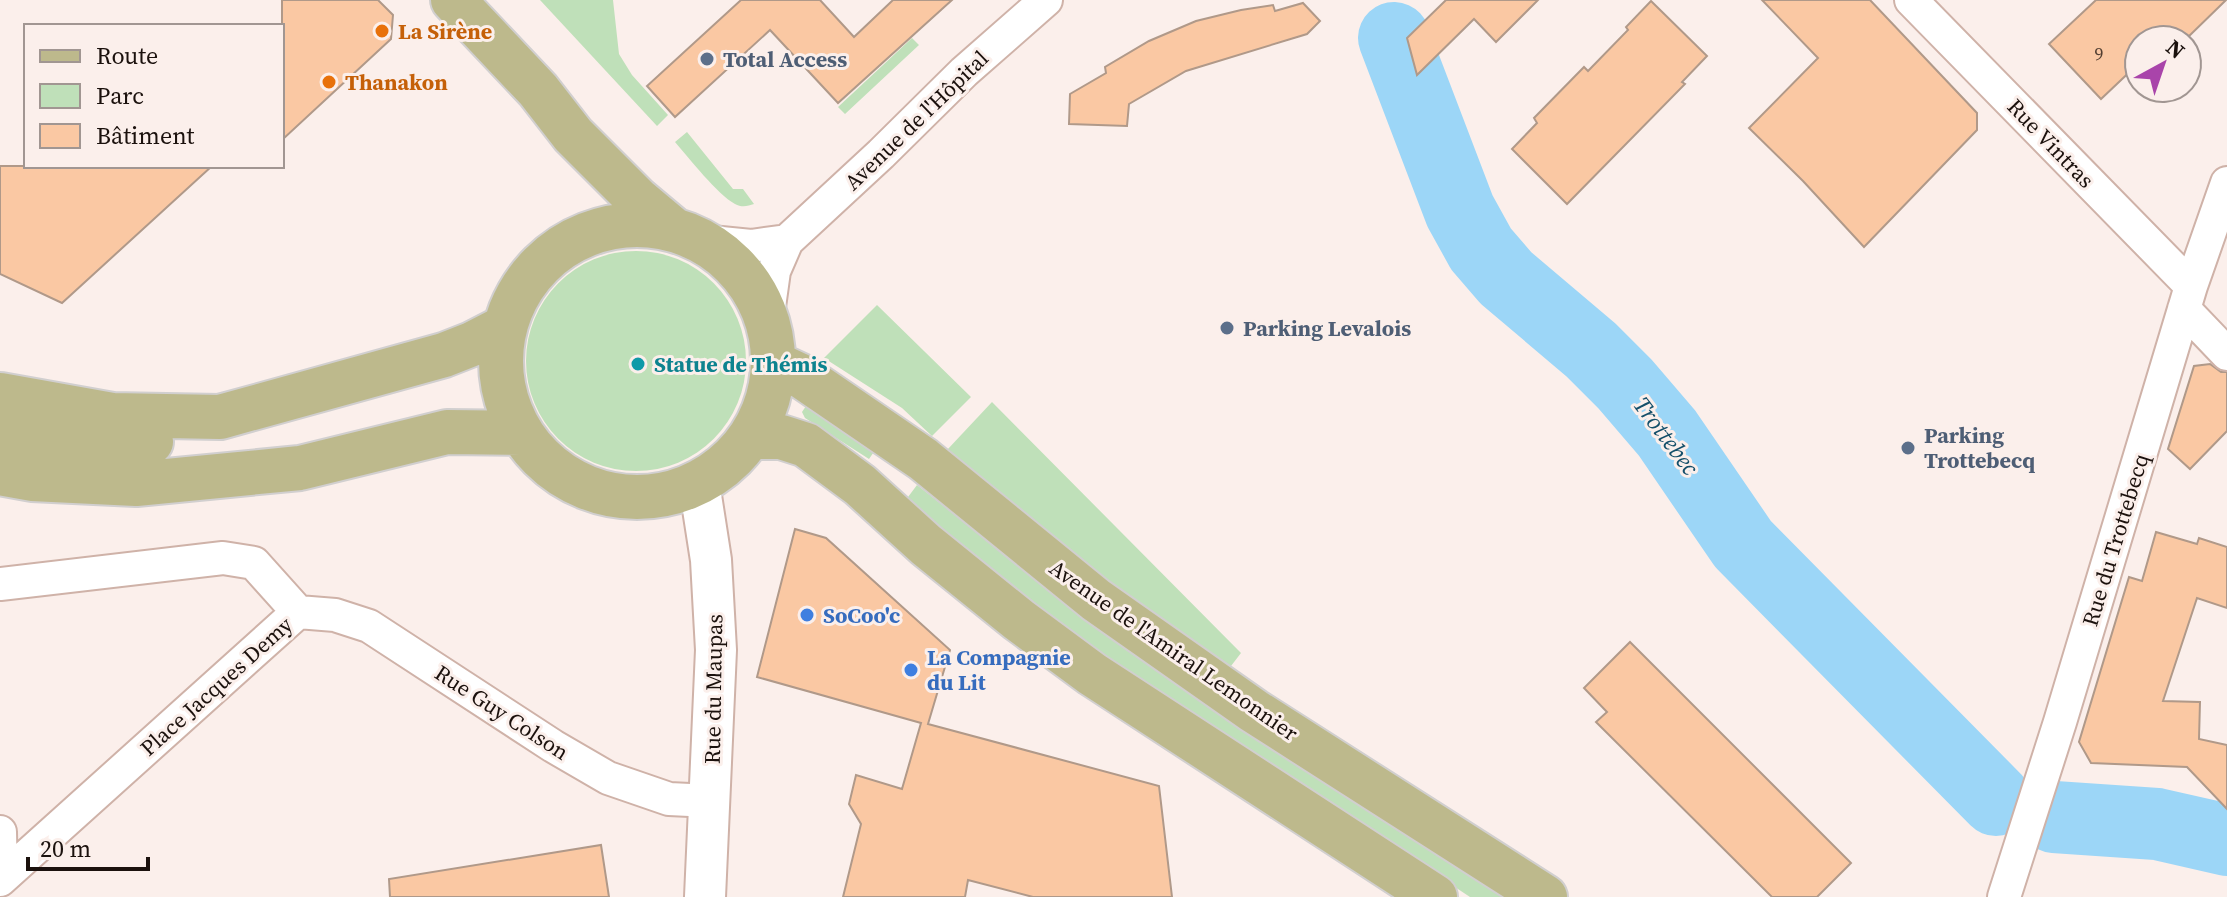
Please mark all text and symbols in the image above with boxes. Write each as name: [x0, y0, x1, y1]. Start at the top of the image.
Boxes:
place label: La Sirène: [398, 16, 492, 46]
marker: La Sirène: [373, 22, 391, 40]
legend: [24, 24, 284, 168]
north arrow: [2123, 24, 2203, 104]
text: N: [2160, 32, 2192, 65]
text: Route: [96, 39, 158, 72]
house number: 9: [2095, 41, 2104, 66]
street label: Avenue de l'Hôpital: [837, 43, 995, 197]
place label: Total Access: [723, 44, 847, 74]
marker: Total Access: [698, 50, 716, 68]
place label: Thanakon: [345, 67, 448, 97]
marker: Thanakon: [320, 73, 338, 91]
text: Parc: [96, 79, 144, 112]
street label: Rue Vintras: [2001, 92, 2101, 194]
text: Bâtiment: [96, 119, 195, 152]
place label: Parking Levalois: [1243, 313, 1411, 343]
marker: Parking Levalois: [1218, 319, 1236, 337]
place label: Statue de Thémis: [654, 349, 827, 379]
marker: Statue de Thémis: [629, 355, 647, 373]
water label: Trottebec: [1626, 390, 1707, 482]
place label: Parking Trottebecq: [1924, 420, 2035, 475]
marker: Parking Trottebecq: [1899, 439, 1917, 457]
street label: Rue du Trottebecq: [2075, 449, 2156, 630]
street label: Avenue de l'Amiral Lemonnier: [1044, 552, 1305, 748]
place label: SoCoo'c: [823, 600, 900, 630]
marker: SoCoo'c: [798, 606, 816, 624]
street label: Place Jacques Demy: [133, 609, 299, 762]
street label: Rue du Maupas: [697, 614, 729, 764]
place label: La Compagnie du Lit: [927, 642, 1071, 697]
street label: Rue Guy Colson: [429, 657, 575, 767]
marker: La Compagnie du Lit: [902, 661, 920, 679]
scale bar: [28, 821, 148, 871]
text: 20 m: [40, 832, 91, 865]

